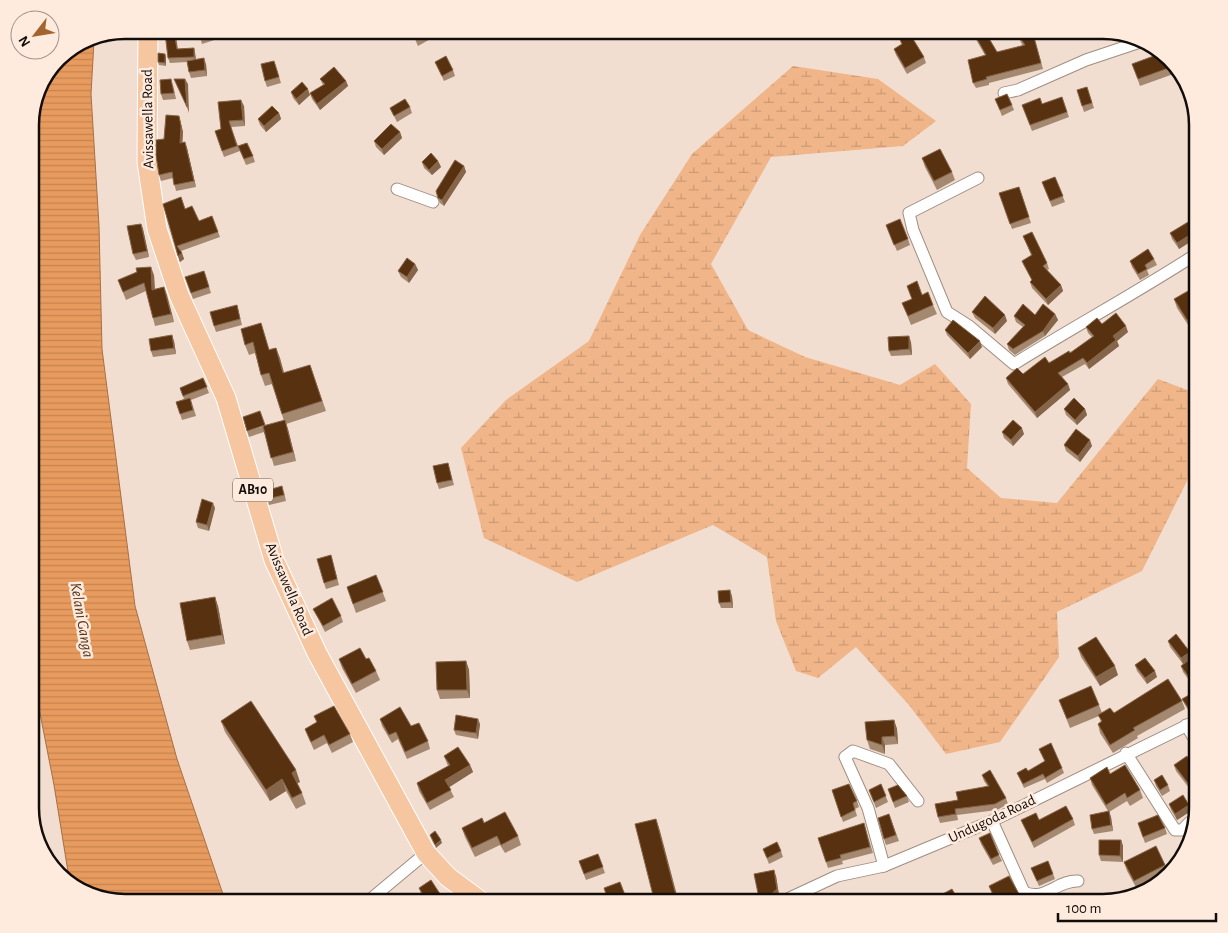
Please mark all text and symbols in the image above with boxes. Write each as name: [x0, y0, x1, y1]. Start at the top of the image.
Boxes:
north arrow: [10, 10, 60, 60]
text: N: [16, 33, 33, 49]
street label: Avissawella Road: [140, 69, 156, 169]
road number: AB10: [233, 478, 273, 502]
street label: Avissawella Road: [263, 540, 315, 638]
water label: Kelani Ganga: [68, 581, 96, 659]
street label: Undugoda Road: [946, 792, 1038, 846]
scale bar: [1058, 890, 1216, 922]
text: 100 m: [1066, 901, 1101, 916]

